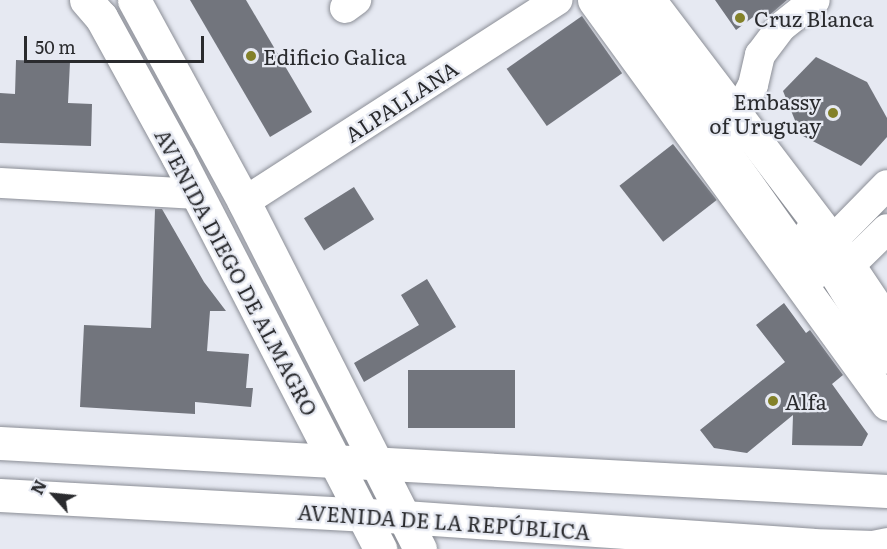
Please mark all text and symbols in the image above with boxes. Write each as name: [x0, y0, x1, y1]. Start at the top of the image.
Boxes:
place label: Cruz Blanca: [754, 5, 874, 31]
marker: Cruz Blanca: [731, 9, 749, 27]
scale bar: [27, 24, 207, 62]
text: 50 m: [35, 33, 76, 60]
place label: Edificio Galica: [263, 43, 407, 69]
marker: Edificio Galica: [244, 49, 258, 63]
street label: ALPALLANA: [340, 55, 462, 147]
place label: Embassy of Uruguay: [709, 88, 821, 138]
marker: Embassy of Uruguay: [826, 106, 840, 120]
street label: AVENIDA DIEGO DE ALMAGRO: [150, 124, 324, 420]
place label: Alfa: [785, 388, 827, 414]
marker: Alfa: [766, 394, 780, 408]
north arrow: [24, 465, 84, 525]
text: N: [24, 475, 52, 498]
street label: AVENIDA DE LA REPÚBLICA: [297, 498, 591, 544]

